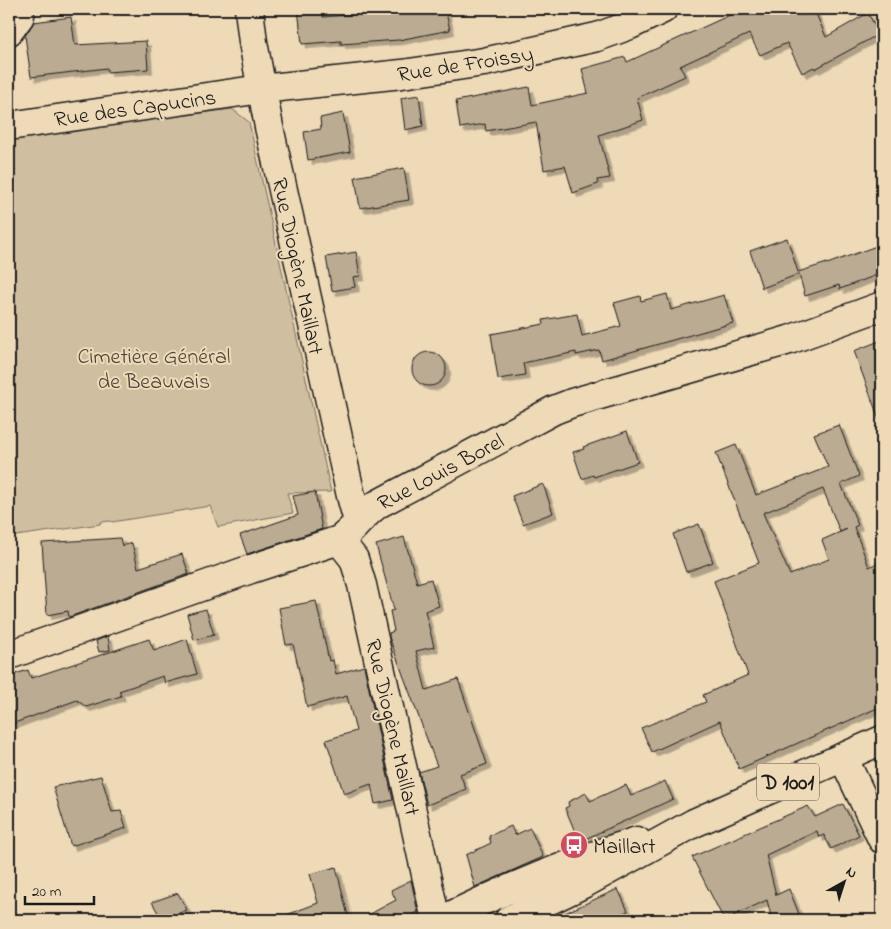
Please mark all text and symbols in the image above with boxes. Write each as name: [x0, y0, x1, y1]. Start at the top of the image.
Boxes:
street label: Rue de Froissy: [395, 39, 536, 93]
street label: Rue des Capucins: [52, 83, 218, 137]
street label: Rue Diogène Maillart: [261, 175, 331, 359]
park label: Cimetière Général de Beauvais: [77, 342, 231, 399]
street label: Rue Louis Borel: [372, 427, 510, 521]
street label: Rue Diogène Maillart: [354, 636, 427, 820]
road number: D 1001: [757, 764, 819, 800]
bus stop icon: Maillart: [559, 830, 589, 860]
place label: Maillart: [593, 832, 656, 864]
north arrow: [818, 856, 868, 906]
text: N: [841, 862, 862, 884]
scale bar: [25, 874, 94, 906]
text: 20 m: [32, 881, 62, 903]

